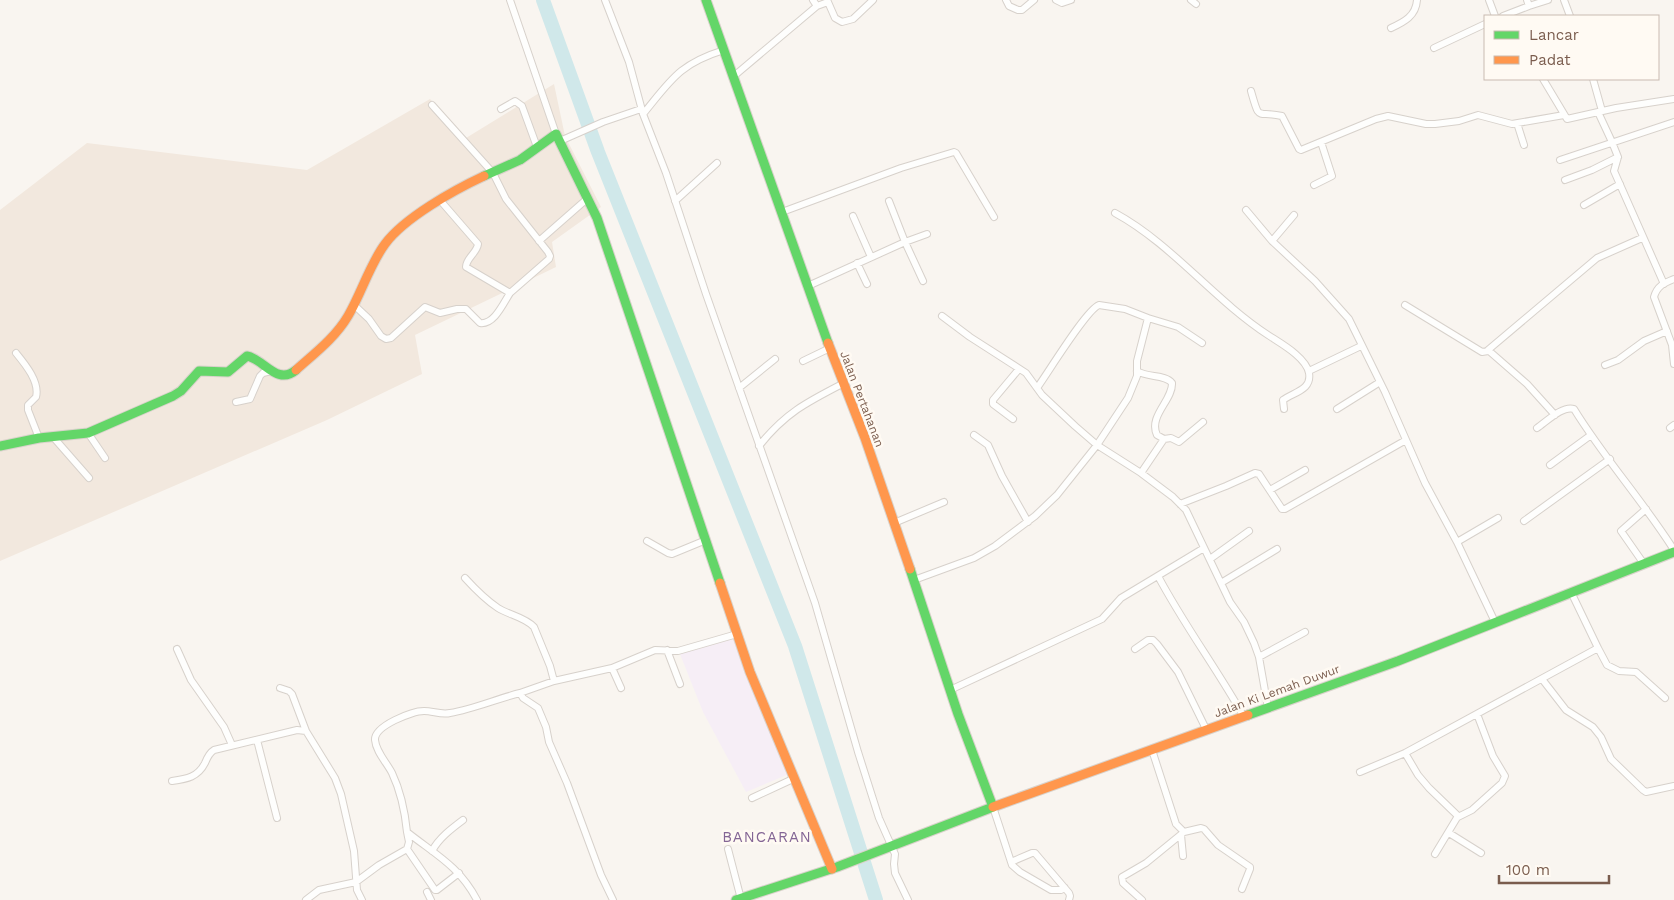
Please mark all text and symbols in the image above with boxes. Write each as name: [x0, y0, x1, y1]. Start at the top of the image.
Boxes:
legend: [1484, 15, 1659, 80]
text: Lancar: [1529, 26, 1579, 44]
text: Padat: [1529, 51, 1571, 69]
street label: Jalan Pertahanan: [837, 349, 887, 449]
street label: Jalan Ki Lemah Duwur: [1212, 662, 1342, 720]
district label: BANCARAN: [722, 828, 812, 846]
scale bar: [1499, 852, 1609, 884]
text: 100 m: [1506, 861, 1550, 879]

